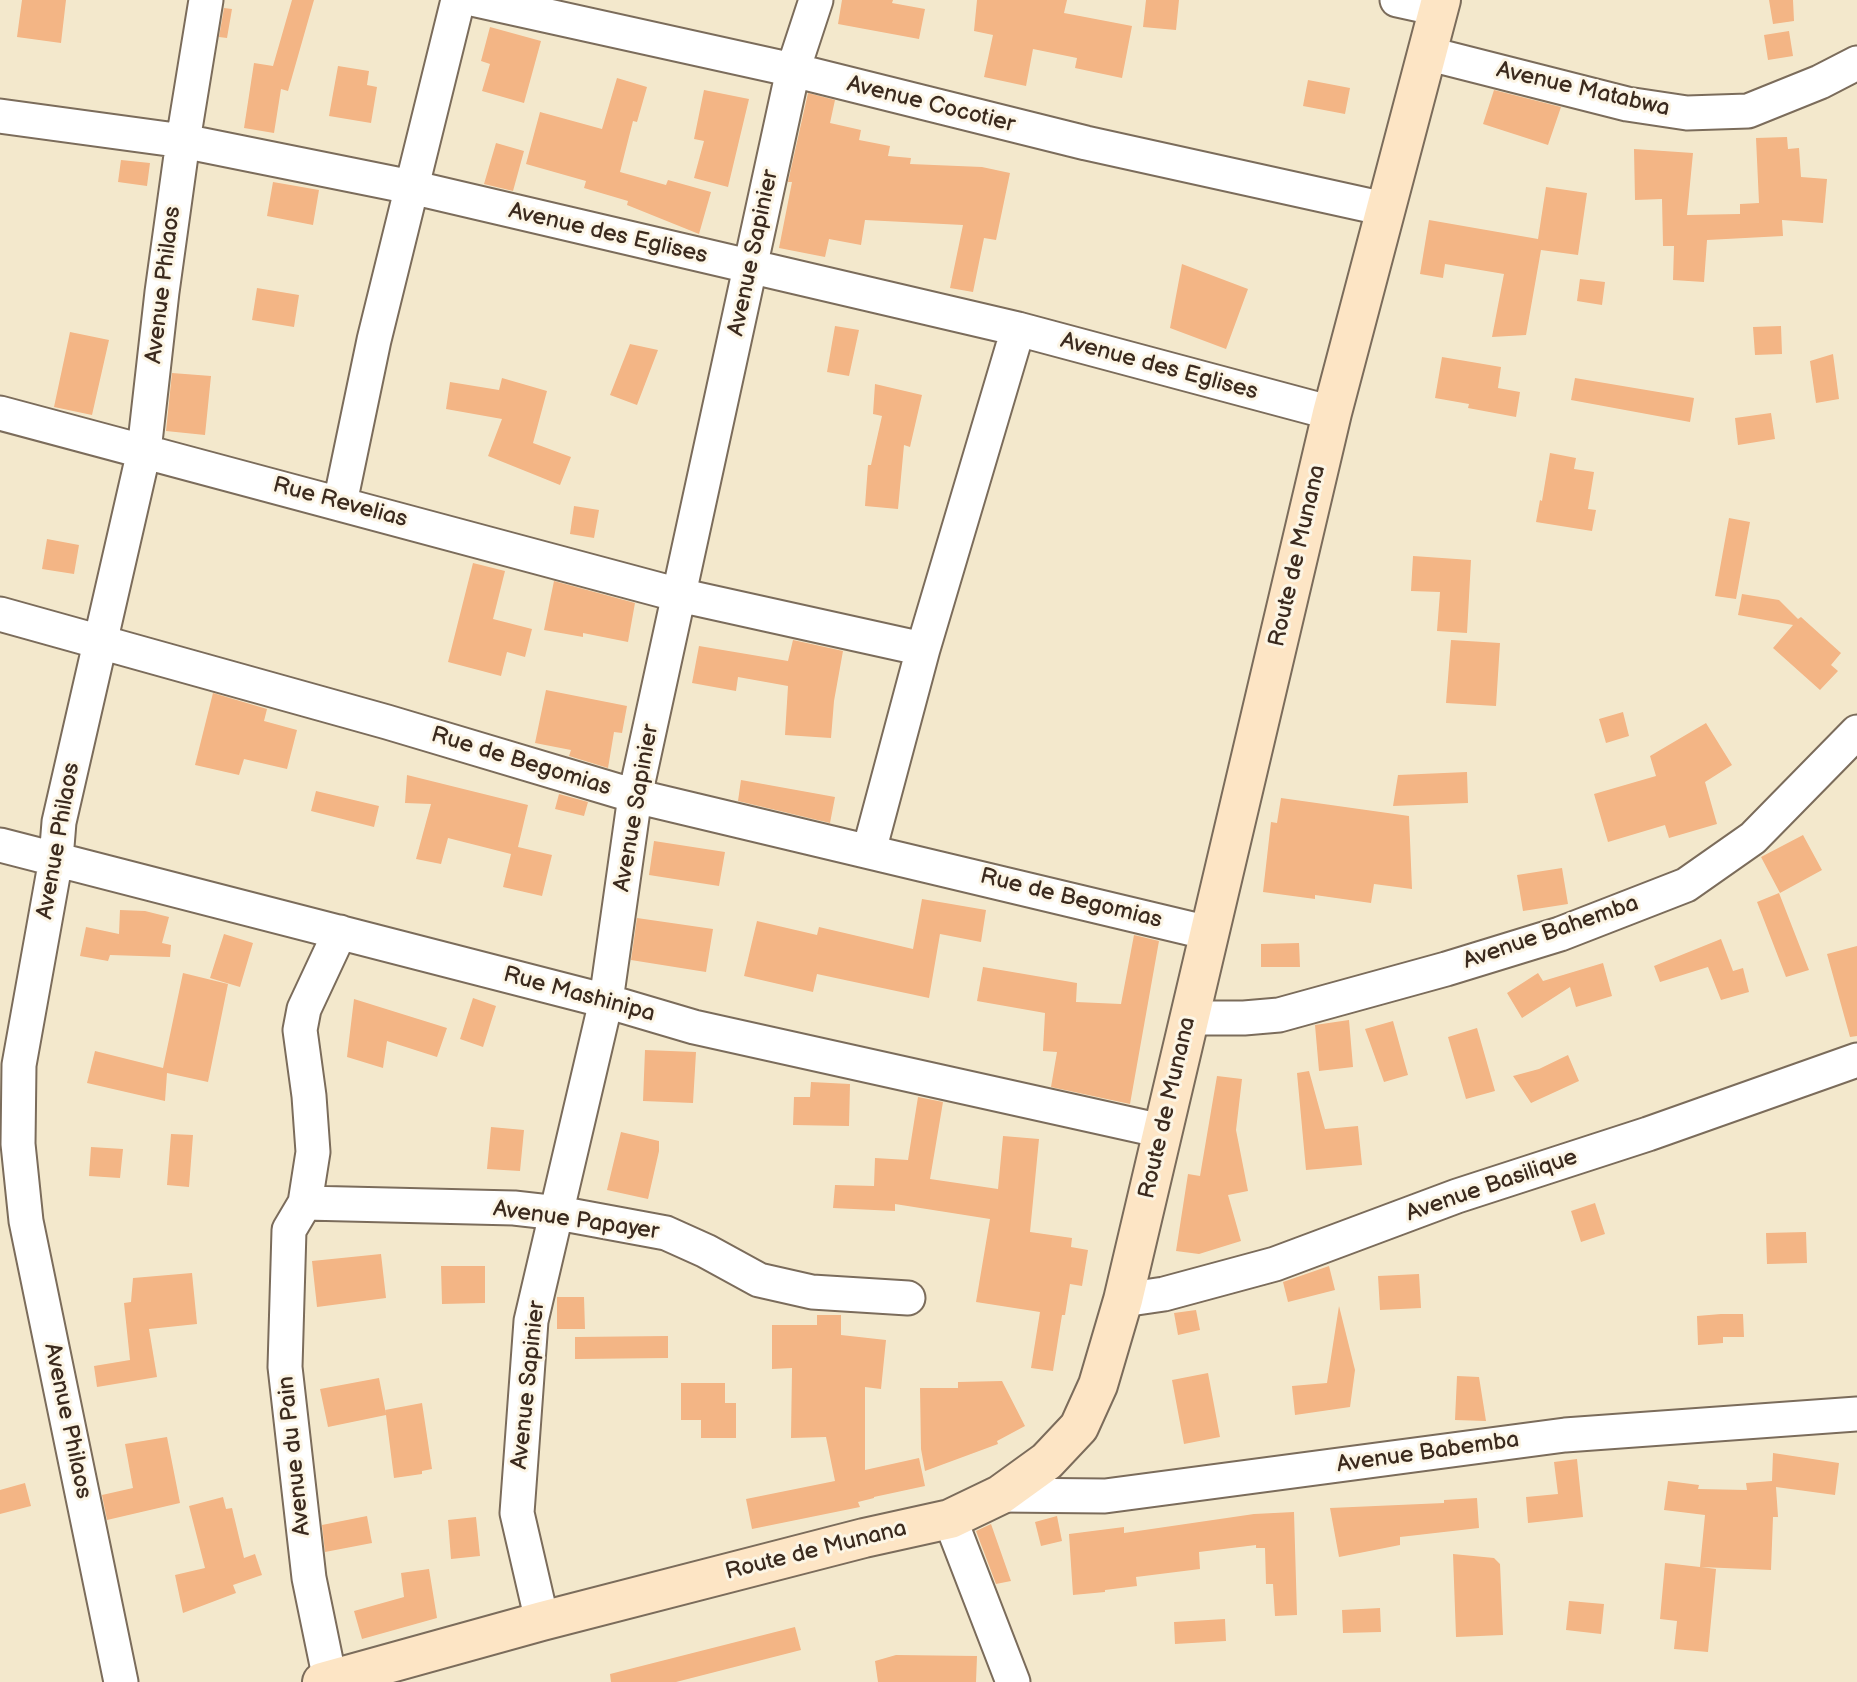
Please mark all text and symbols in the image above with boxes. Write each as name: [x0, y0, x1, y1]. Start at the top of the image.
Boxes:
street label: Avenue Matabwa: [1494, 57, 1672, 123]
street label: Avenue Cocotier: [844, 71, 1018, 139]
street label: Avenue Sapinier: [723, 167, 785, 339]
street label: Avenue des Eglises: [506, 198, 710, 270]
street label: Avenue Philaos: [141, 205, 187, 365]
street label: Avenue des Eglises: [1057, 327, 1261, 407]
street label: Route de Munana: [1264, 462, 1332, 650]
street label: Rue Revelias: [270, 472, 410, 534]
street label: Rue de Begomias: [428, 722, 614, 802]
street label: Avenue Sapinier: [609, 722, 665, 894]
street label: Avenue Philaos: [32, 761, 86, 921]
street label: Rue de Begomias: [977, 863, 1165, 935]
street label: Avenue Bahemba: [1460, 890, 1642, 976]
street label: Rue Mashinipa: [500, 961, 658, 1029]
street label: Route de Munana: [1134, 1014, 1202, 1202]
street label: Avenue Basilique: [1403, 1144, 1581, 1228]
street label: Avenue Papayer: [491, 1196, 661, 1246]
street label: Avenue Sapinier: [506, 1299, 552, 1471]
street label: Avenue Philaos: [37, 1341, 97, 1501]
street label: Avenue du Pain: [273, 1375, 317, 1537]
street label: Avenue Babemba: [1335, 1427, 1521, 1479]
street label: Route de Munana: [722, 1515, 910, 1587]

